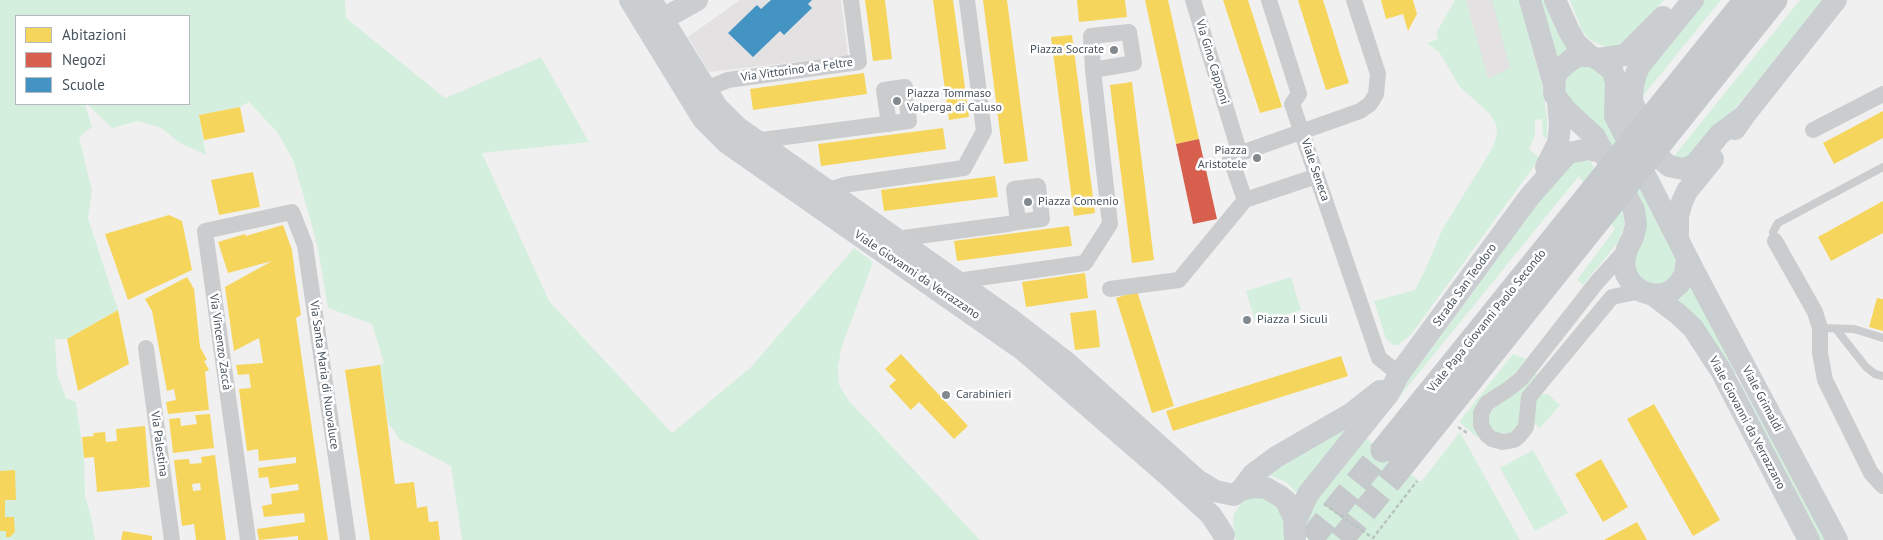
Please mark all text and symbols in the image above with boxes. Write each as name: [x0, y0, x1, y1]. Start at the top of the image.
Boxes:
legend: [15, 15, 190, 105]
street label: Via Gino Capponi: [1192, 18, 1232, 106]
text: Abitazioni: [62, 25, 126, 44]
place label: Piazza Socrate: [1030, 43, 1104, 57]
marker: Piazza Socrate: [1108, 44, 1120, 56]
text: Negozi: [62, 50, 106, 69]
street label: Via Vittorino da Feltre: [740, 55, 854, 85]
text: Scuole: [62, 75, 105, 94]
place label: Piazza Tommaso Valperga di Caluso: [907, 87, 1002, 115]
marker: Piazza Tommaso Valperga di Caluso: [891, 95, 903, 107]
street label: Viale Seneca: [1298, 137, 1332, 203]
place label: Piazza Aristotele: [1198, 144, 1247, 172]
marker: Piazza Aristotele: [1251, 152, 1263, 164]
place label: Piazza Comenio: [1038, 195, 1119, 209]
marker: Piazza Comenio: [1022, 196, 1034, 208]
street label: Viale Giovanni da Verrazzano: [851, 228, 983, 322]
street label: Strada San Teodoro: [1430, 241, 1500, 329]
street label: Viale Papa Giovanni Paolo Secondo: [1425, 247, 1549, 395]
street label: Via Vincenzo Zaccà: [206, 293, 234, 391]
street label: Via Santa Maria di Nuovaluce: [306, 300, 342, 450]
place label: Piazza I Siculi: [1257, 313, 1328, 327]
marker: Piazza I Siculi: [1241, 314, 1253, 326]
street label: Viale Giovanni da Verrazzano: [1706, 354, 1788, 492]
street label: Viale Grimaldi: [1739, 364, 1785, 434]
place label: Carabinieri: [956, 388, 1011, 402]
marker: Carabinieri: [940, 389, 952, 401]
street label: Via Palestina: [147, 410, 171, 478]

